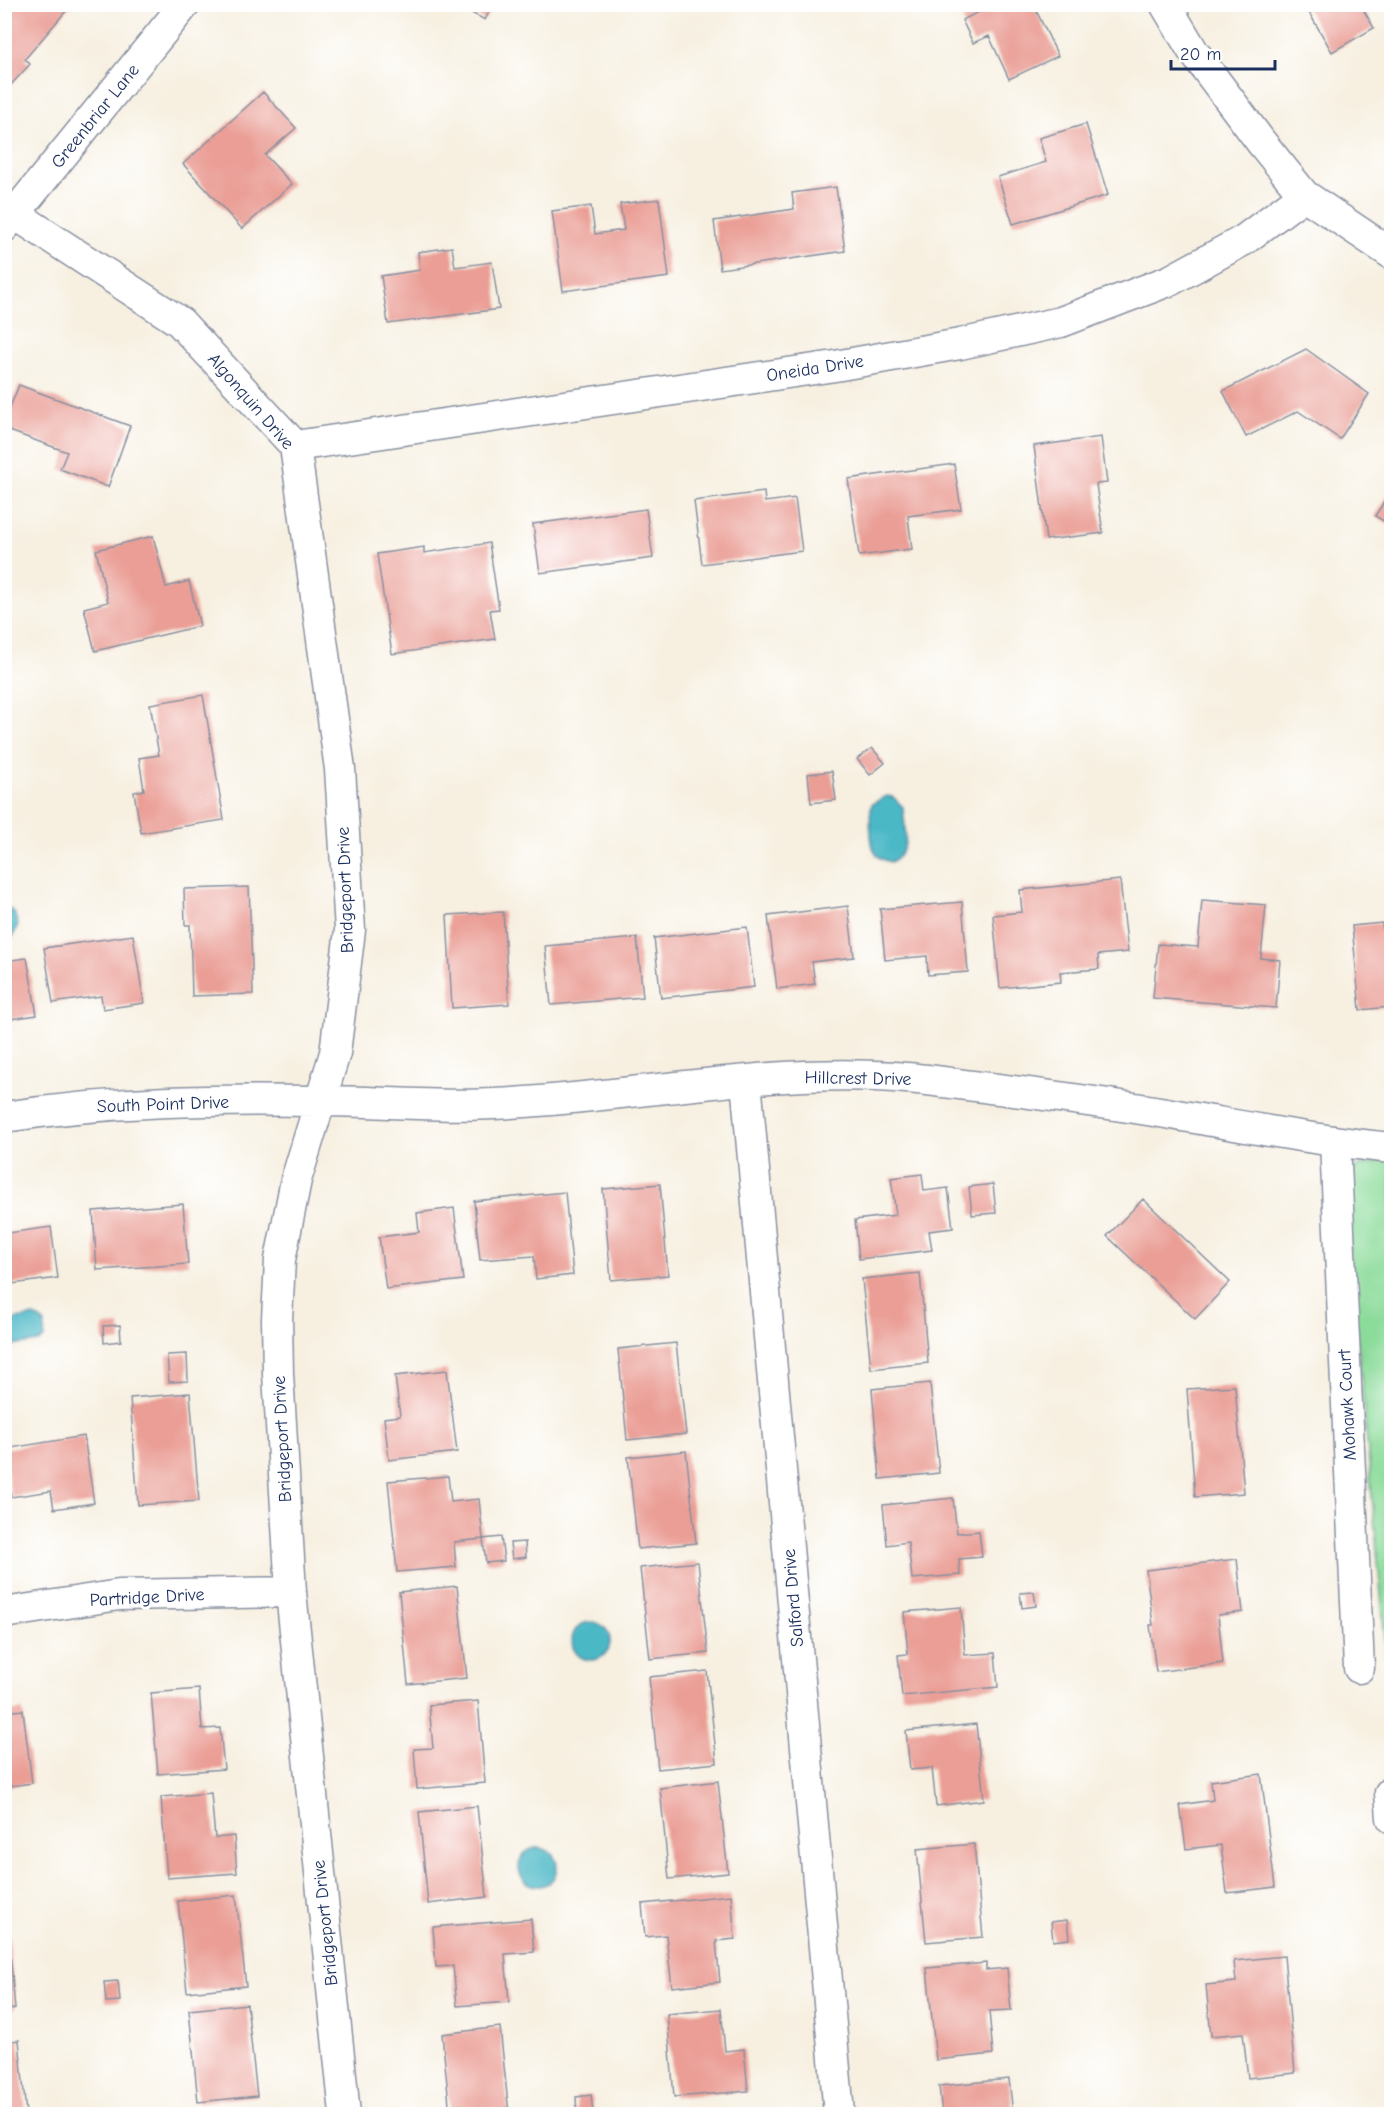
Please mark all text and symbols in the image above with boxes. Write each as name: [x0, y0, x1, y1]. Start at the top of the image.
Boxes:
scale bar: [1171, 33, 1274, 71]
text: 20 m: [1180, 44, 1221, 65]
street label: Greenbriar Lane: [47, 60, 144, 173]
street label: Algonquin Drive: [203, 349, 298, 454]
street label: Oneida Drive: [765, 350, 865, 387]
street label: Bridgeport Drive: [333, 826, 358, 954]
street label: Hillcrest Drive: [804, 1067, 912, 1090]
street label: South Point Drive: [97, 1092, 229, 1117]
street label: Mohawk Court: [1334, 1348, 1361, 1461]
street label: Bridgeport Drive: [269, 1375, 296, 1503]
street label: Salford Drive: [779, 1548, 808, 1648]
street label: Partridge Drive: [89, 1584, 205, 1611]
street label: Bridgeport Drive: [308, 1859, 343, 1987]

